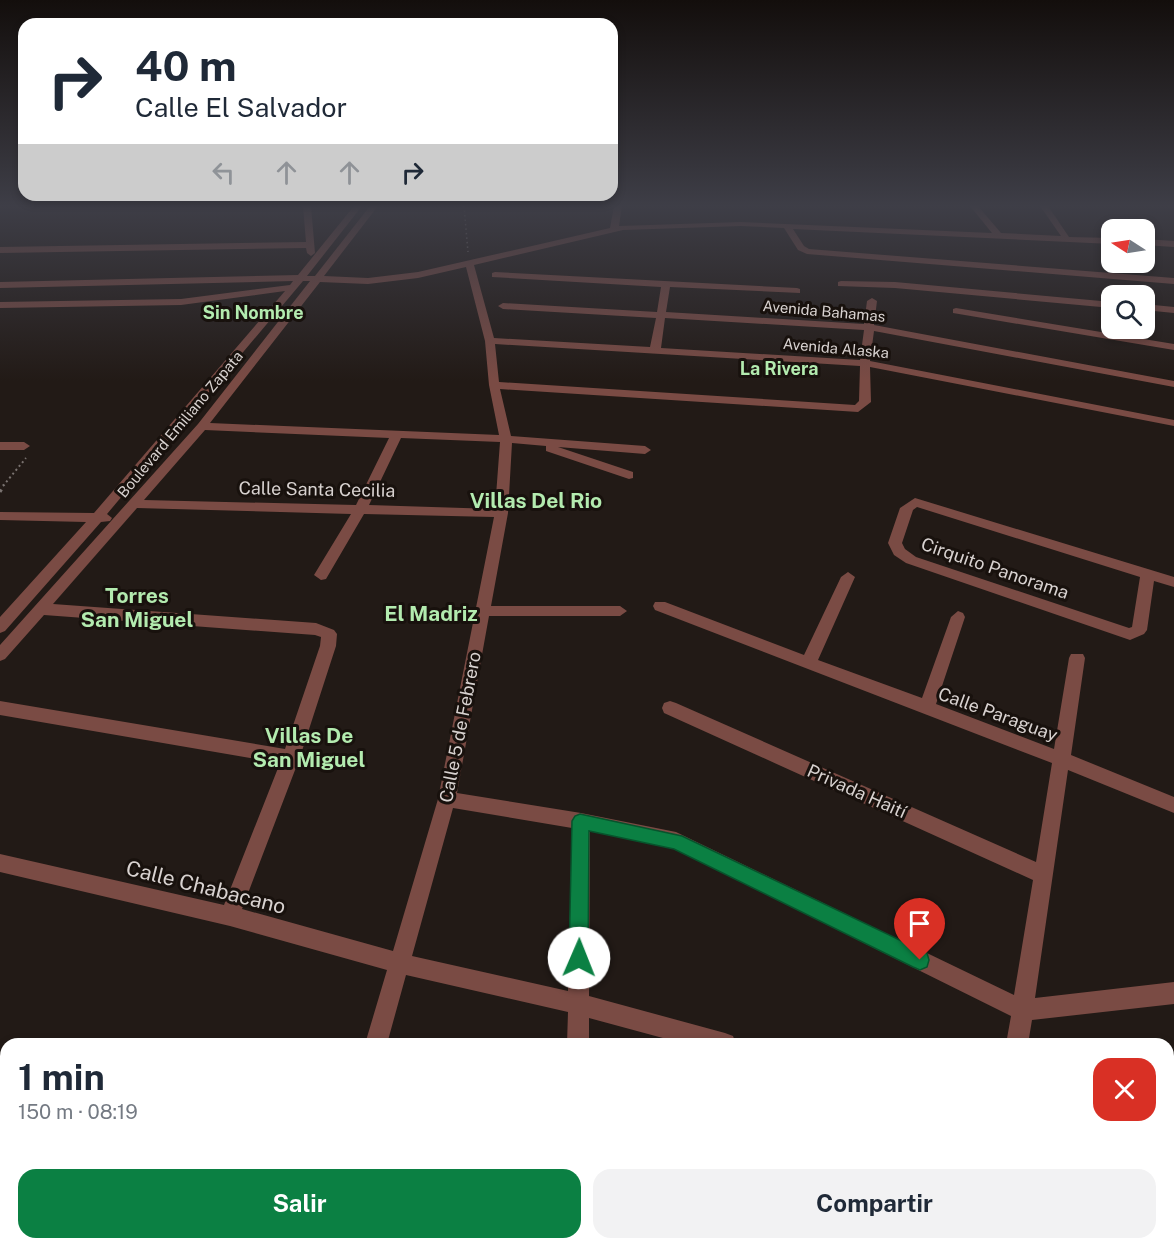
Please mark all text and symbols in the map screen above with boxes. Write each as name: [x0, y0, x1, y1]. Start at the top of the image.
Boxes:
text: 40 m: [135, 41, 237, 90]
icon: right: [36, 42, 114, 120]
text: Calle El Salvador: [135, 91, 347, 123]
icon: left: [207, 156, 240, 189]
icon: ahead: [270, 156, 303, 189]
icon: ahead: [333, 156, 366, 189]
icon: right: [396, 156, 429, 189]
north arrow: [1101, 219, 1155, 273]
map controls: [1101, 219, 1155, 339]
button: search: [1101, 285, 1155, 339]
street label: Avenida Bahamas: [762, 297, 886, 325]
district label: Sin Nombre: [202, 302, 304, 323]
street label: Avenida Alaska: [782, 335, 890, 361]
street label: Boulevard Emiliano Zapata: [114, 347, 246, 501]
district label: La Rivera: [740, 358, 818, 379]
street label: Calle Santa Cecilia: [239, 477, 395, 501]
district label: Villas Del Rio: [470, 488, 602, 513]
street label: Cirquito Panorama: [918, 533, 1072, 603]
district label: Torres San Miguel: [81, 583, 193, 632]
district label: El Madriz: [384, 601, 478, 626]
street label: Calle 5 de Febrero: [435, 650, 485, 804]
street label: Calle Paraguay: [935, 683, 1061, 745]
district label: Villas De San Miguel: [253, 723, 365, 772]
street label: Privada Haití: [804, 760, 910, 822]
street label: Calle Chabacano: [124, 855, 288, 919]
pin: [894, 898, 945, 960]
icon: arrive: [903, 907, 936, 940]
position arrow: [547, 926, 611, 990]
text: 1 min: [18, 1056, 105, 1098]
button: close: [1093, 1058, 1156, 1121]
text: 150 m · 08:19: [18, 1100, 138, 1124]
button: Salir: [18, 1169, 581, 1238]
button: Compartir: [593, 1169, 1156, 1238]

